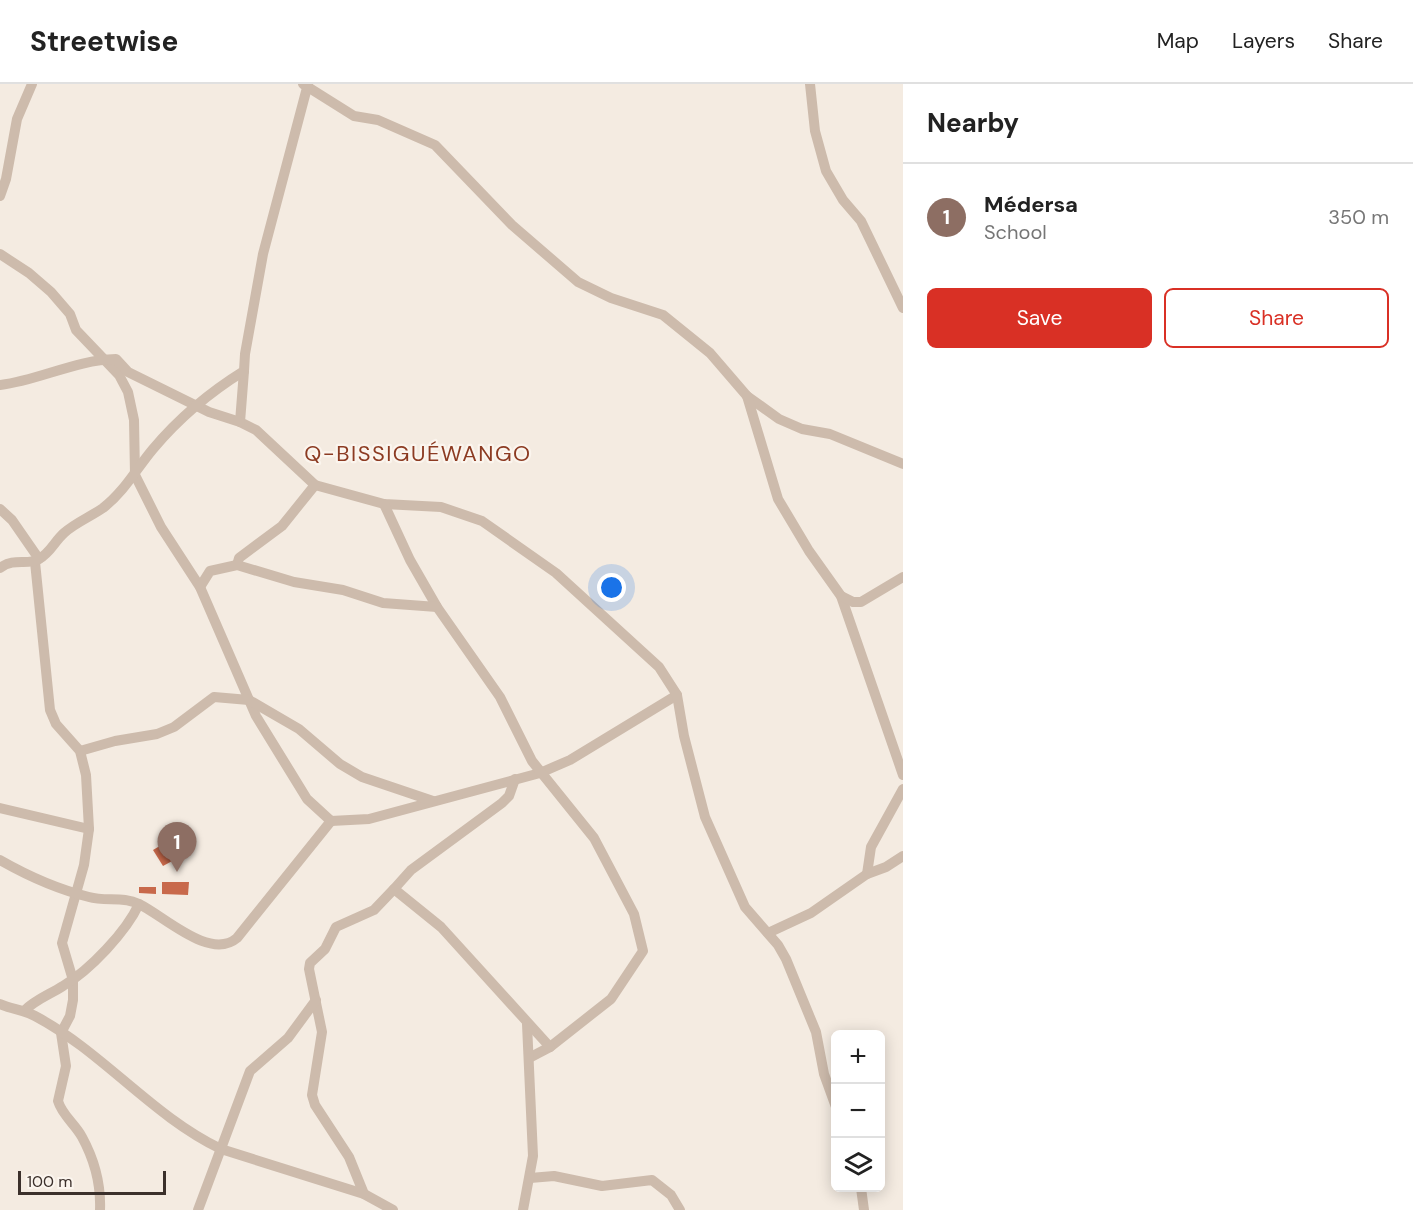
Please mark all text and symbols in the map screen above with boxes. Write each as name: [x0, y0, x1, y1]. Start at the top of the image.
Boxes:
text: Streetwise: [30, 23, 178, 60]
text: Map: [1157, 27, 1199, 55]
text: Layers: [1232, 27, 1295, 55]
text: Share: [1328, 27, 1383, 55]
text: Nearby: [927, 106, 1019, 140]
text: Médersa: [984, 190, 1078, 219]
text: 1: [943, 204, 950, 230]
text: 350 m: [1328, 204, 1389, 230]
text: School: [984, 219, 1047, 245]
button: Save: [927, 288, 1152, 348]
button: Share: [1164, 288, 1389, 348]
district label: Q-BISSIGUÉWANGO: [304, 439, 532, 468]
your location: [597, 573, 626, 602]
pin: 1: [158, 822, 196, 872]
map controls: [831, 1030, 885, 1192]
button: +: [831, 1030, 885, 1084]
button: −: [831, 1084, 885, 1138]
button: layers: [831, 1138, 885, 1192]
scale bar: [18, 1168, 166, 1196]
text: 100 m: [27, 1171, 72, 1192]

